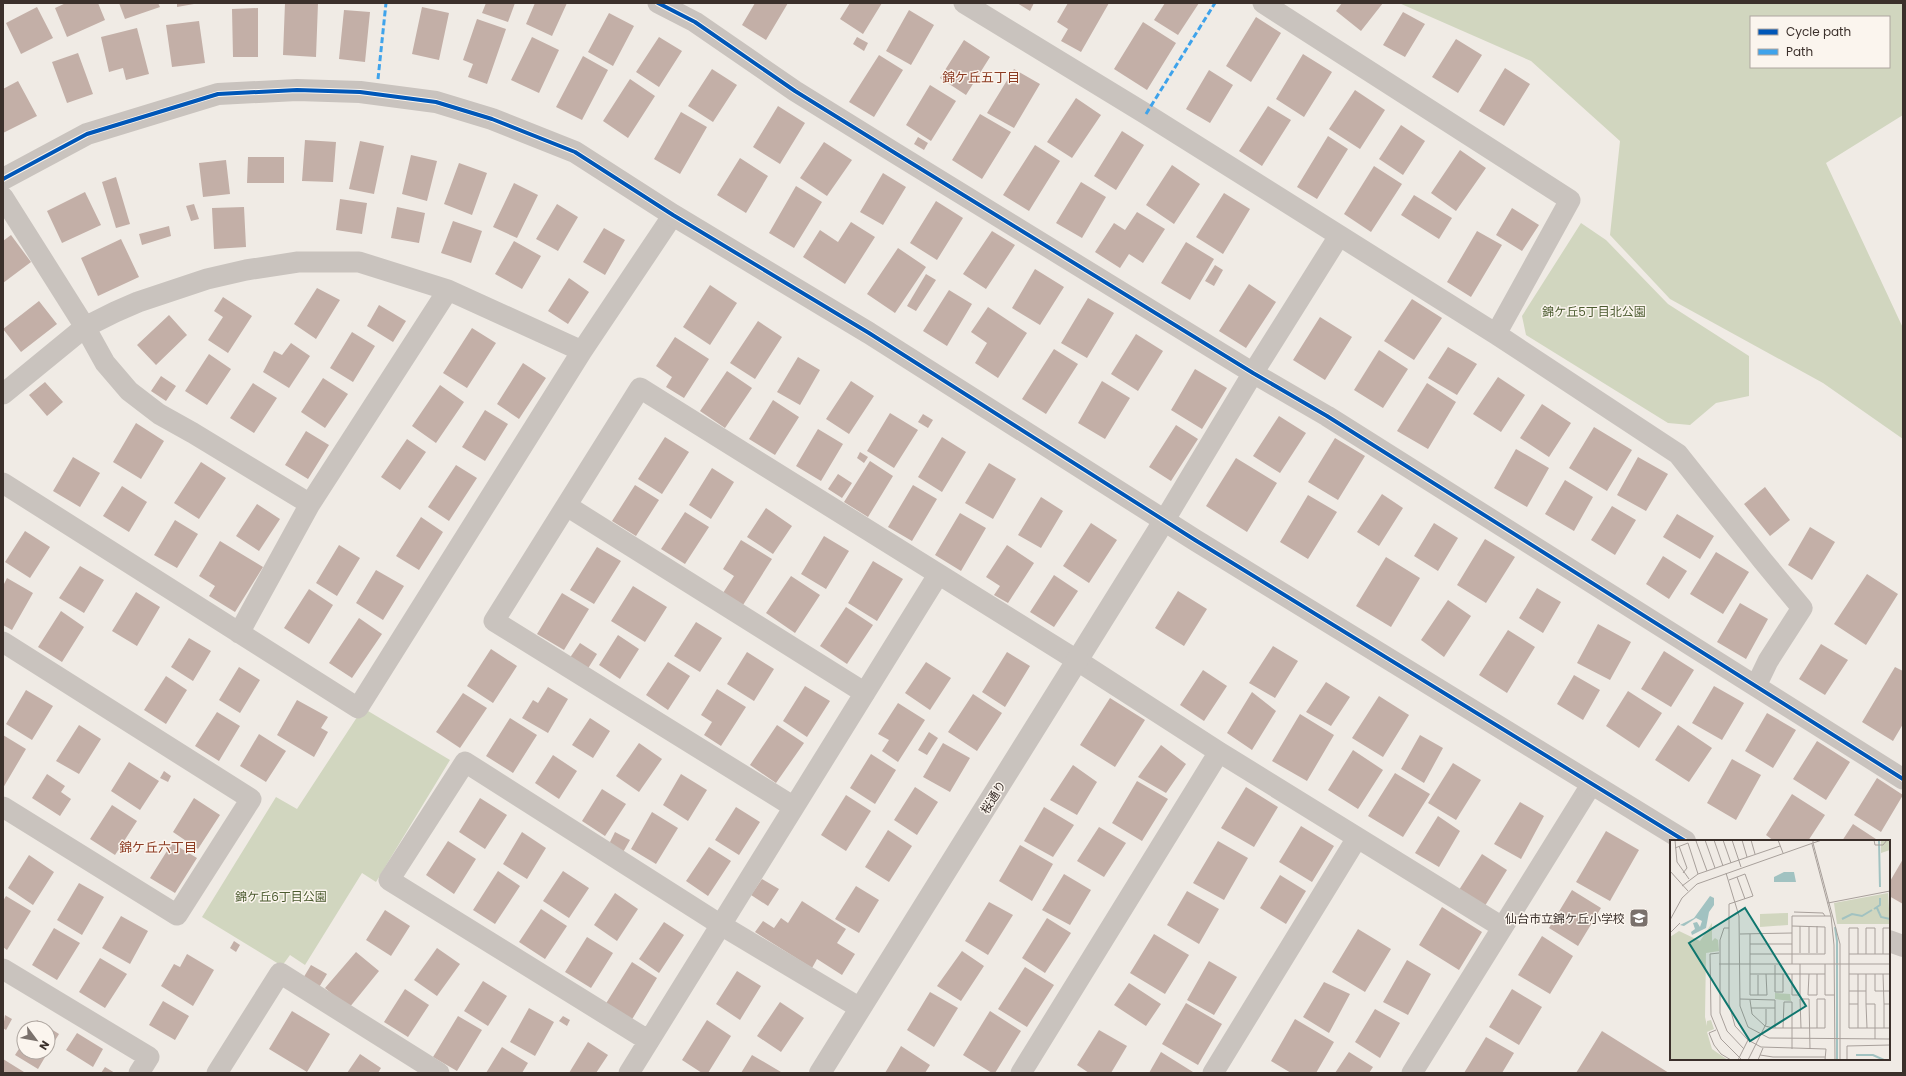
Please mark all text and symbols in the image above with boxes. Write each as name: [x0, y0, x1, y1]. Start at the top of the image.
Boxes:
legend: [1750, 16, 1890, 68]
text: Cycle path: [1786, 23, 1851, 40]
text: Path: [1786, 43, 1813, 60]
district label: 錦ケ丘五丁目: [942, 68, 1020, 87]
park label: 錦ケ丘5丁目北公園: [1542, 303, 1646, 320]
street label: 桜通り: [976, 777, 1010, 817]
district label: 錦ケ丘六丁目: [119, 838, 197, 857]
inset map: [1670, 840, 1890, 1060]
park label: 錦ケ丘6丁目公園: [235, 888, 327, 905]
school or university icon: 仙台市立錦ケ丘小学校: [1628, 907, 1650, 929]
place label: 仙台市立錦ケ丘小学校: [1505, 910, 1625, 927]
north arrow: [16, 1020, 56, 1060]
text: N: [36, 1038, 53, 1053]

